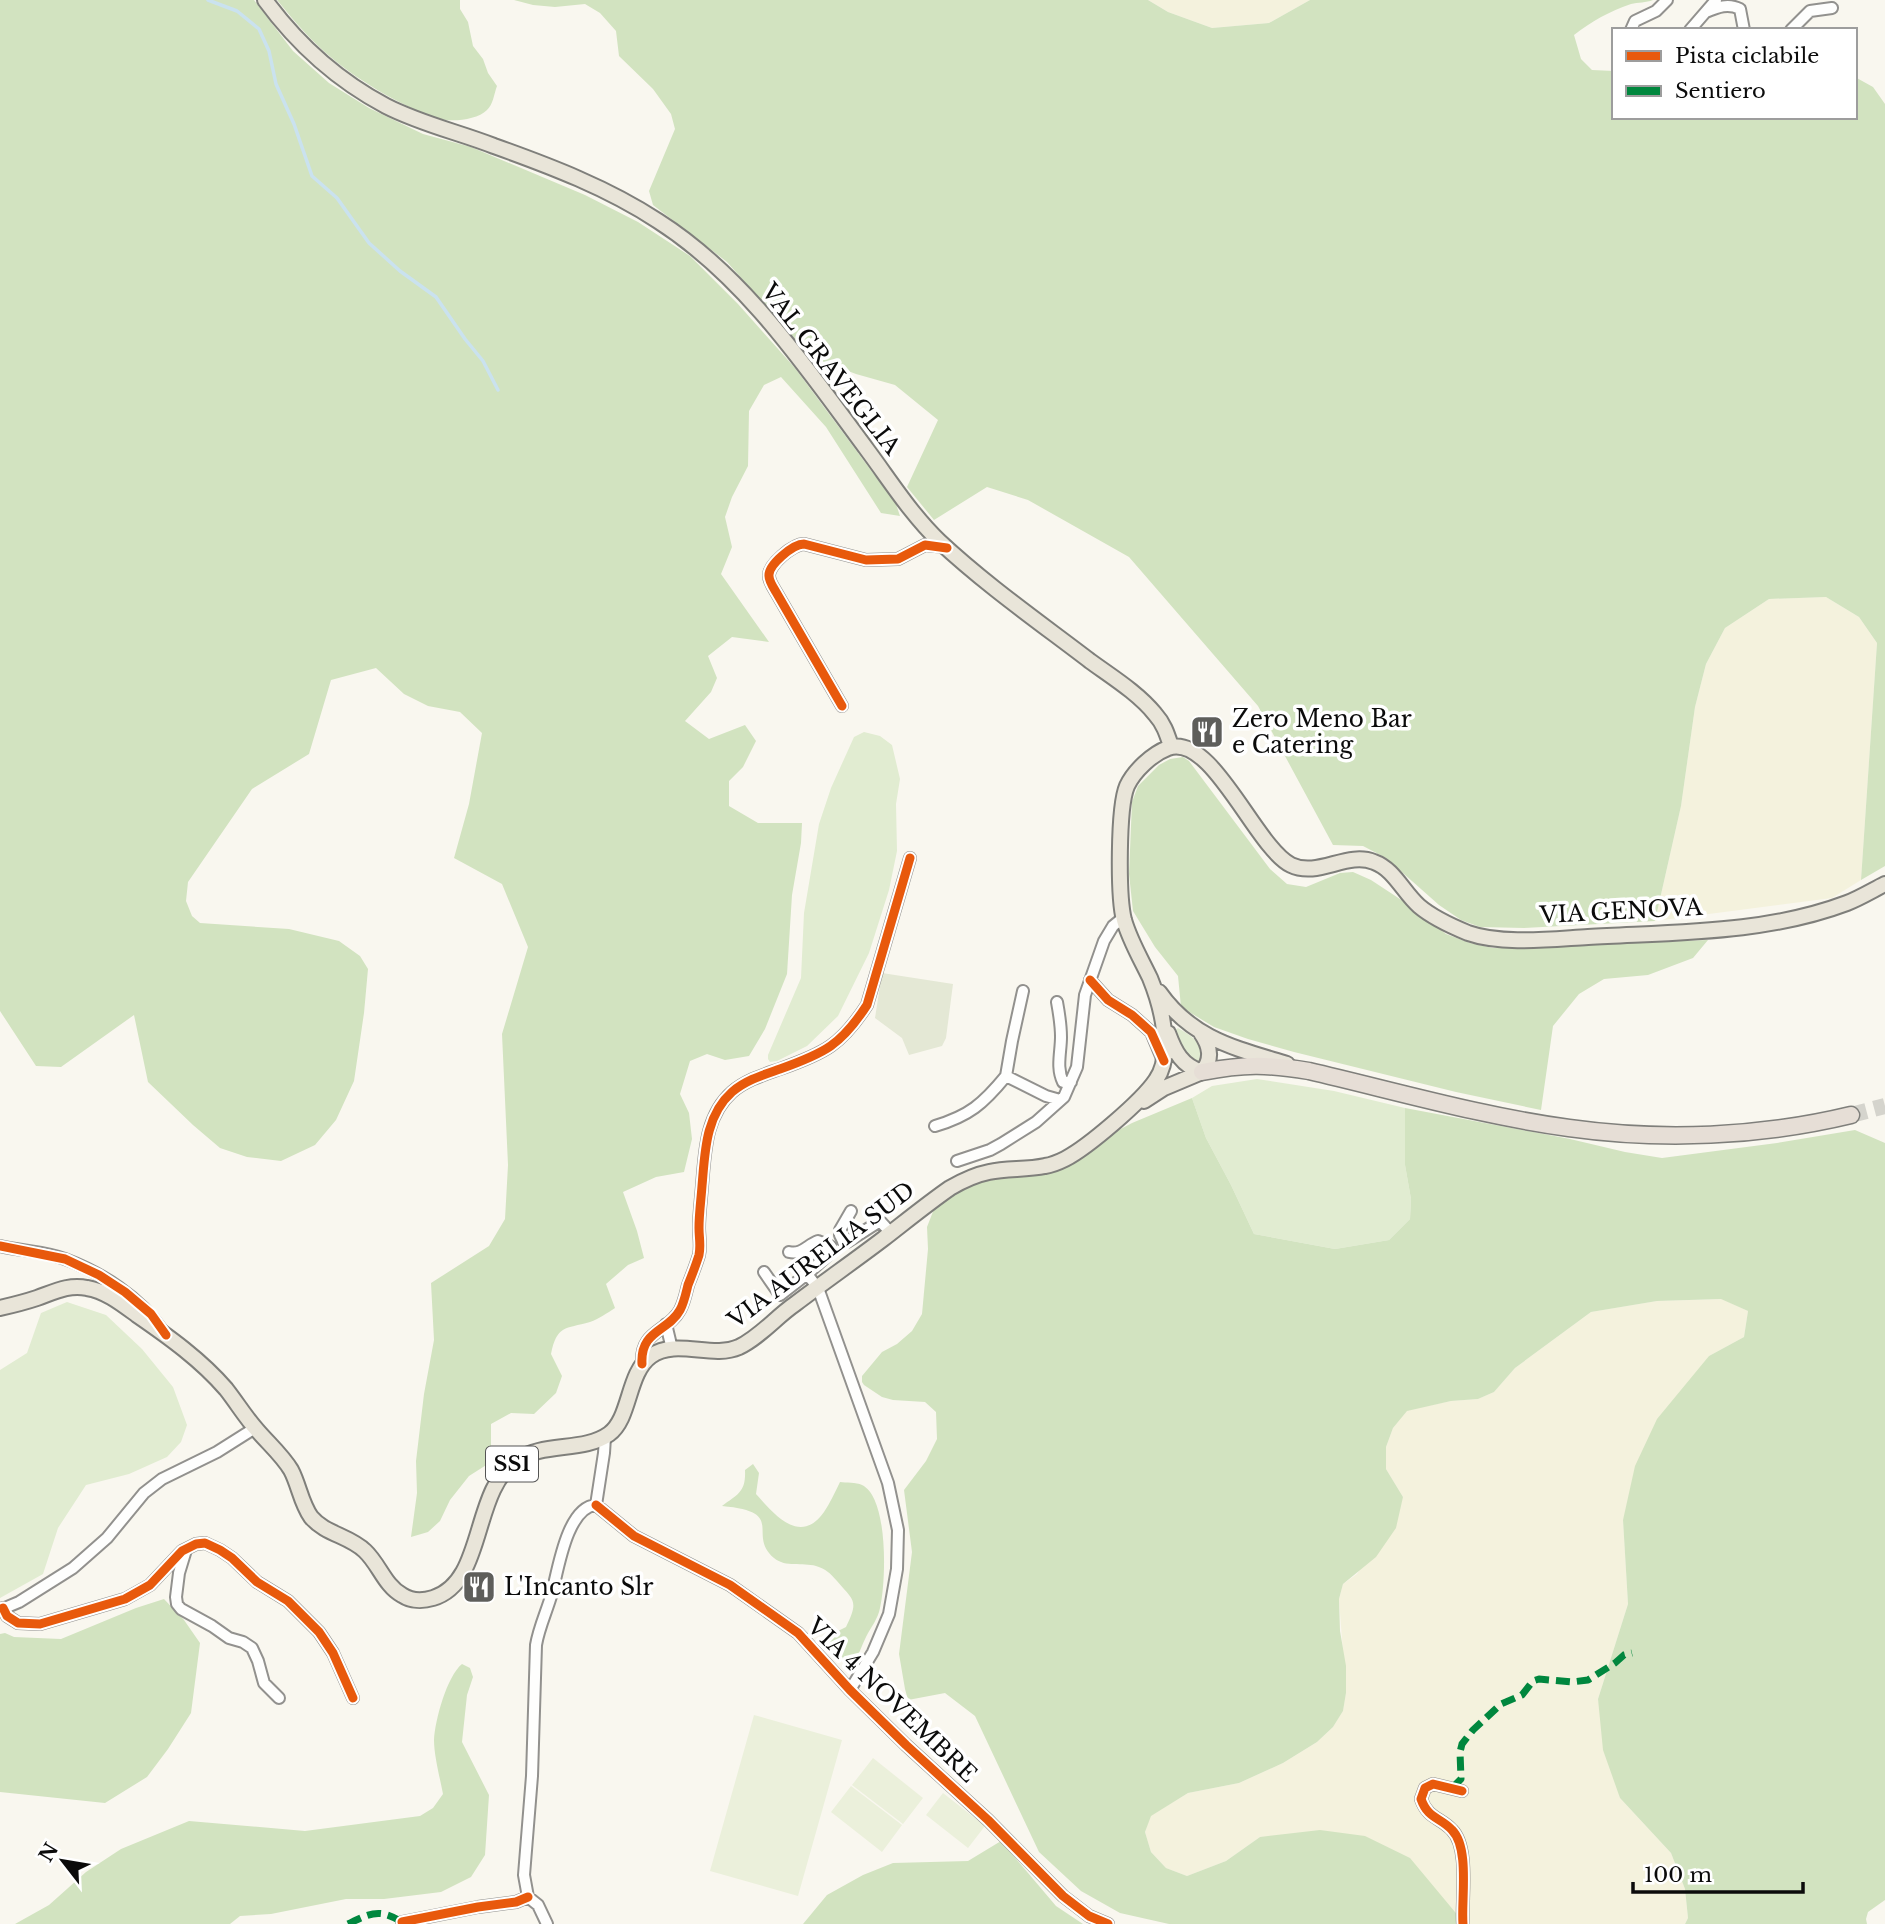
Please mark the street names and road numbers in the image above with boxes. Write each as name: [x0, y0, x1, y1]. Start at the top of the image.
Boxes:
street label: VAL GRAVEGLIA: [755, 277, 907, 461]
street label: VIA GENOVA: [1538, 893, 1704, 929]
street label: VIA AURELIA SUD: [721, 1176, 920, 1335]
road number: SS1: [486, 1446, 538, 1482]
street label: VIA 4 NOVEMBRE: [801, 1611, 983, 1788]

